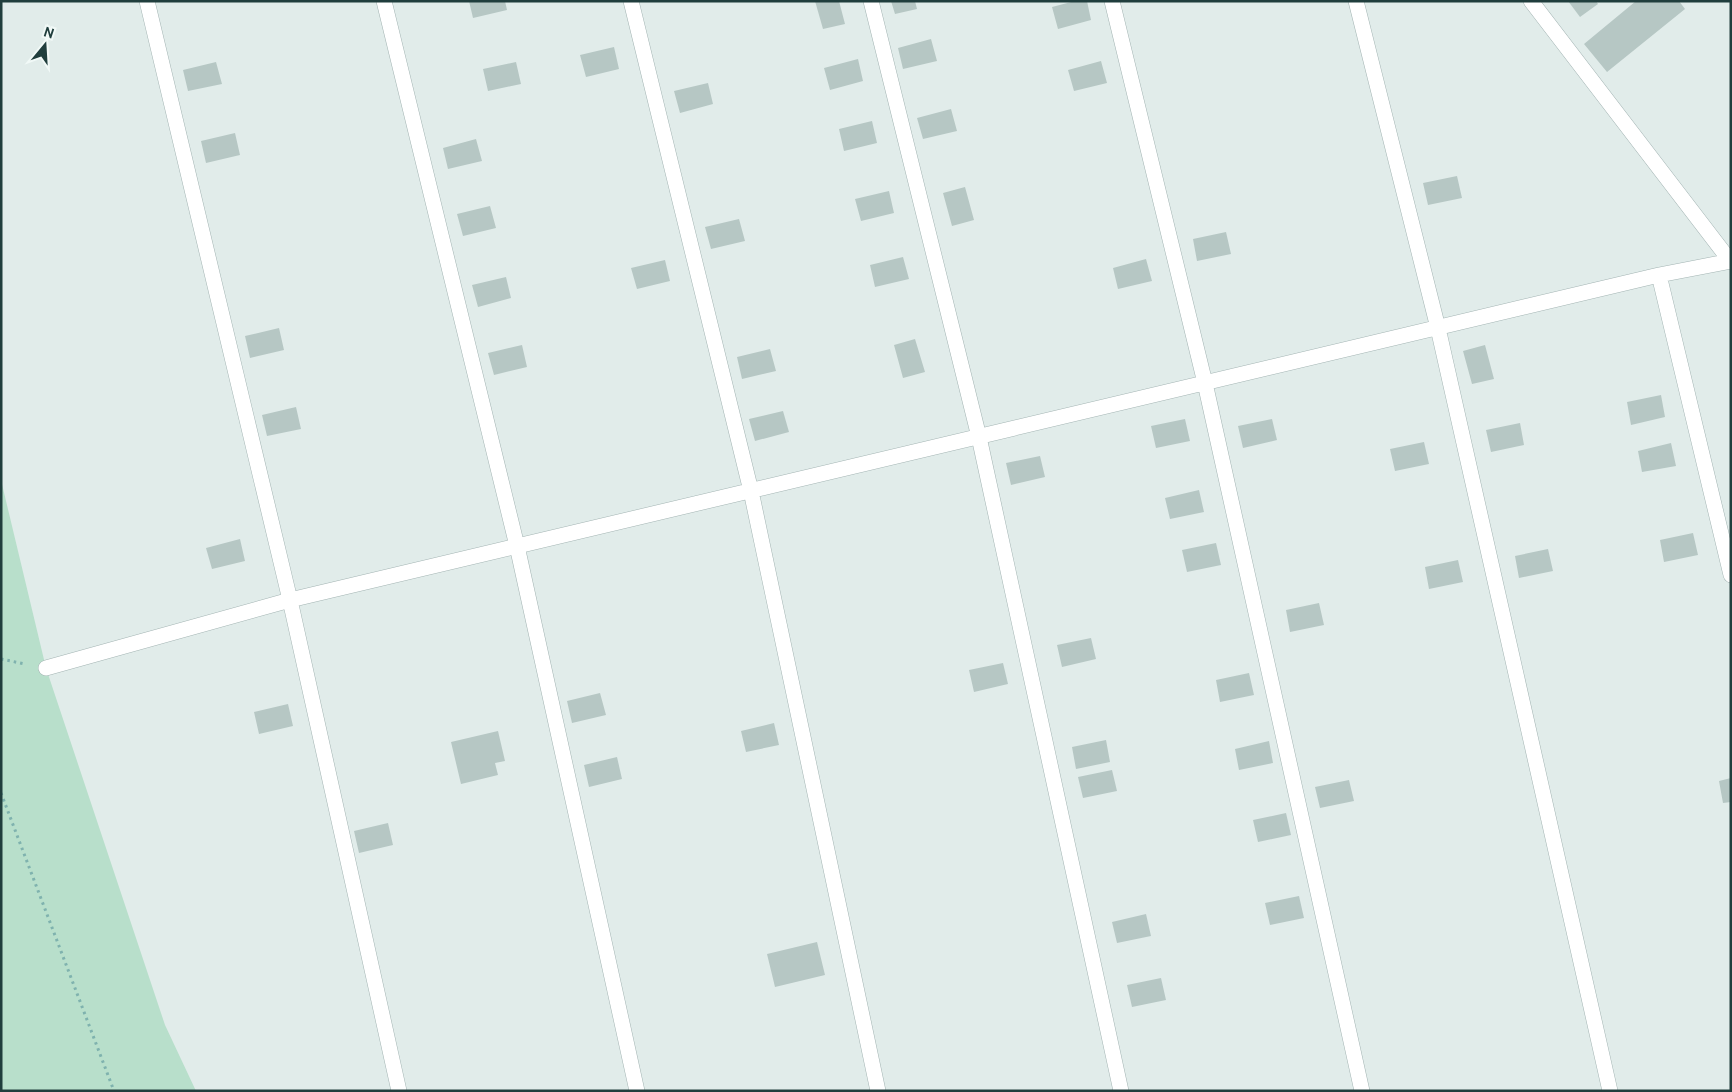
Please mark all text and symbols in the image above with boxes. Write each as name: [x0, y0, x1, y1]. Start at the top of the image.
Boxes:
north arrow: [20, 20, 70, 70]
text: N: [42, 23, 57, 43]

